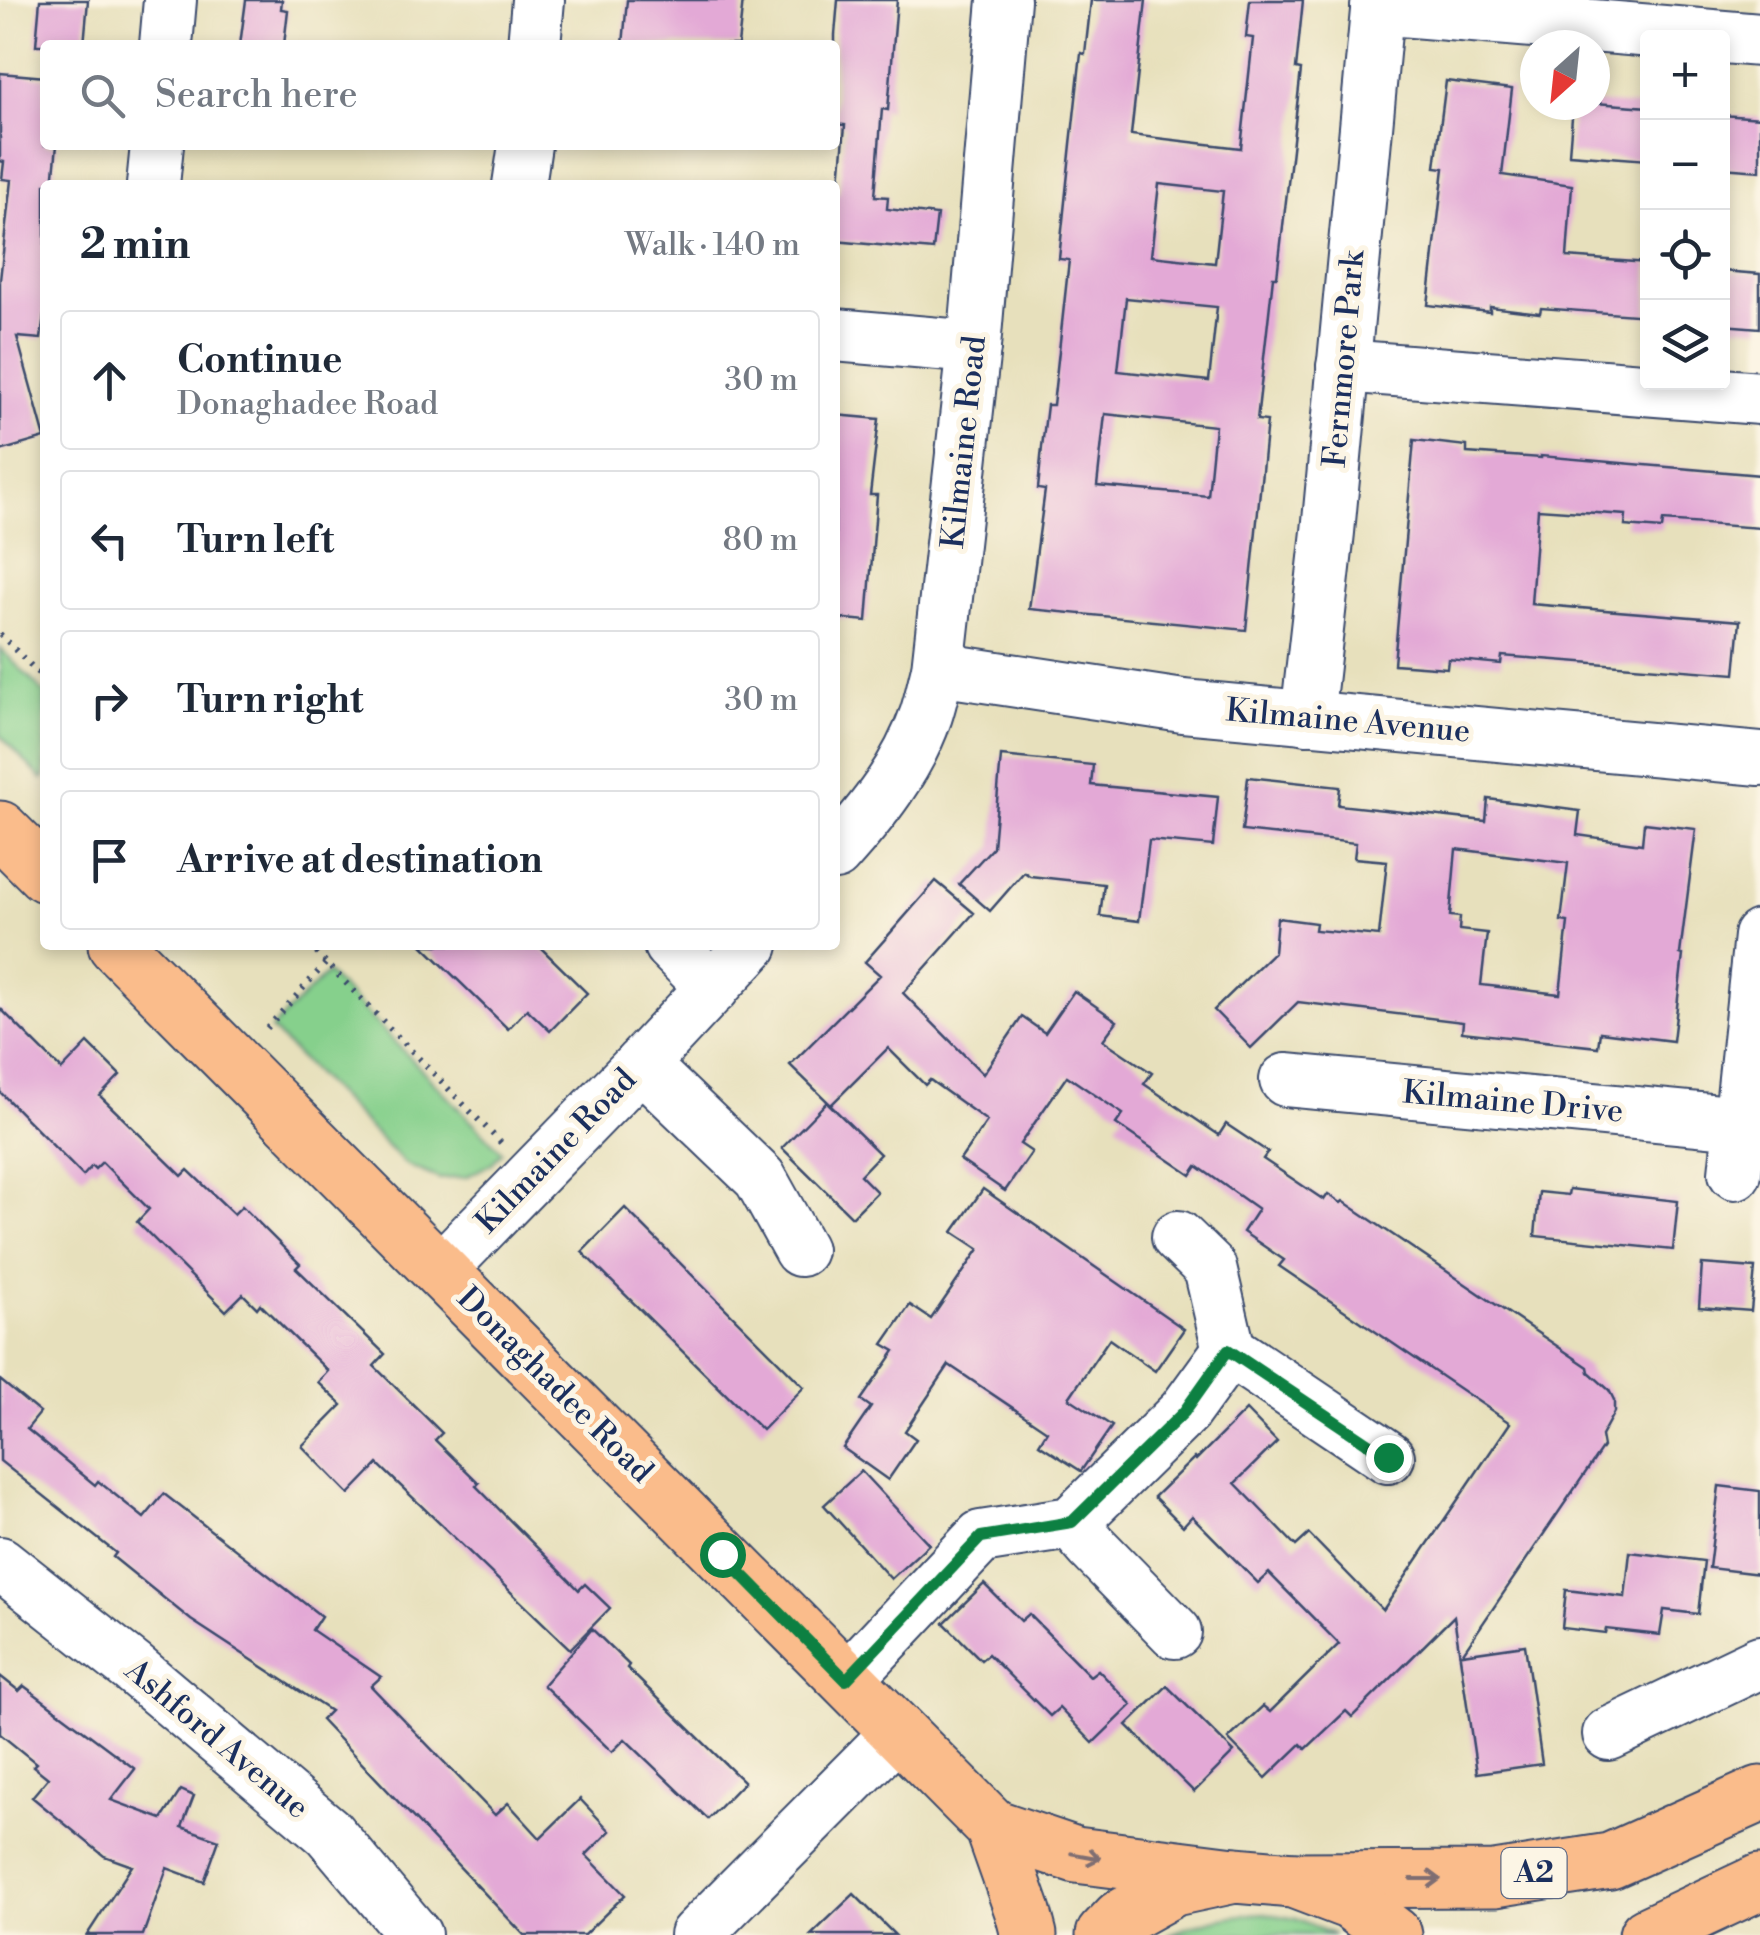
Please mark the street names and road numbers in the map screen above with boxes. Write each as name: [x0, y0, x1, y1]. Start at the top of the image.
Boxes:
street label: Fernmore Park: [1315, 247, 1374, 469]
street label: Kilmaine Road: [933, 333, 995, 551]
street label: Kilmaine Avenue: [1224, 690, 1472, 752]
street label: Kilmaine Road: [467, 1060, 645, 1242]
street label: Kilmaine Drive: [1401, 1072, 1625, 1132]
street label: Donaghadee Road: [448, 1278, 662, 1492]
street label: Ashford Avenue: [116, 1650, 317, 1828]
road number: A2: [1502, 1848, 1566, 1898]

